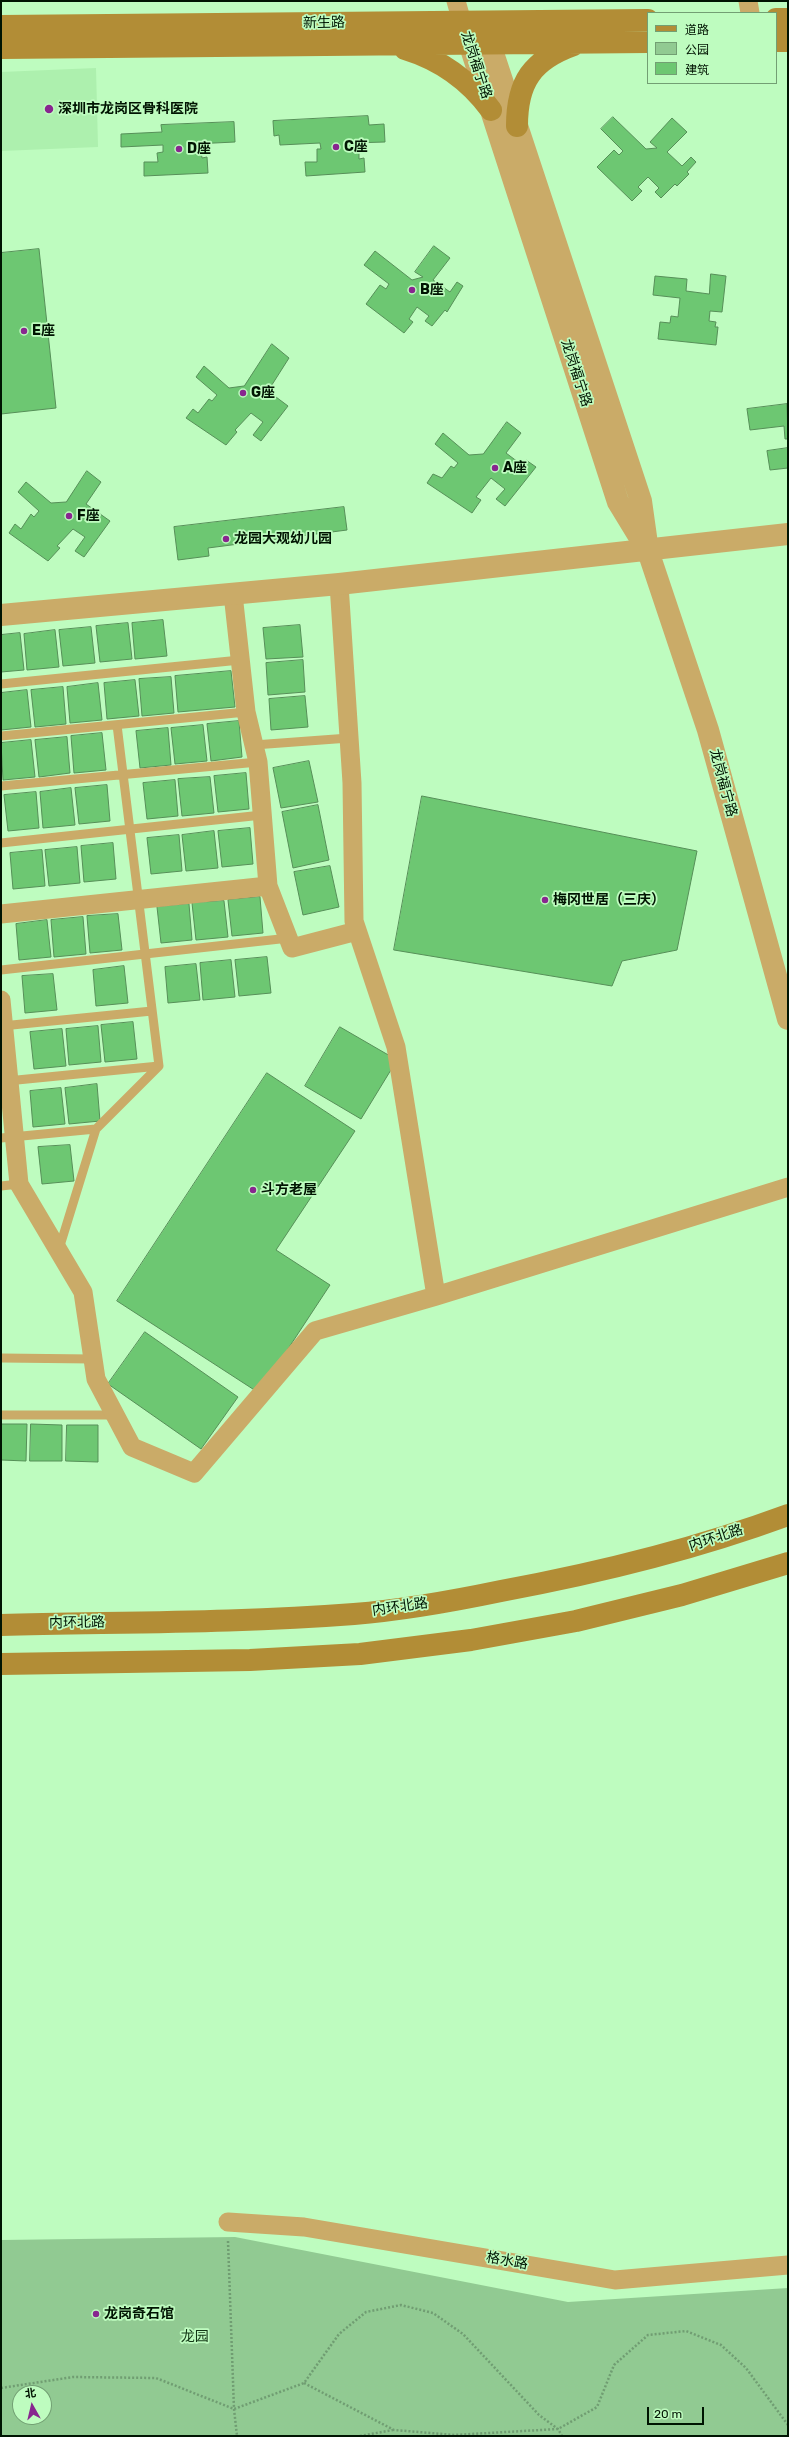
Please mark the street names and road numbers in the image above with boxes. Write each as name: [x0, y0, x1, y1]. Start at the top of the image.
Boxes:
street label: 新生路: [303, 14, 345, 32]
street label: 龙岗福宁路: [457, 29, 495, 101]
street label: 龙岗福宁路: [557, 337, 595, 409]
street label: 龙岗福宁路: [706, 747, 740, 819]
street label: 内环北路: [687, 1521, 745, 1555]
street label: 内环北路: [371, 1595, 429, 1619]
street label: 内环北路: [49, 1614, 105, 1632]
street label: 格水路: [485, 2249, 529, 2273]

